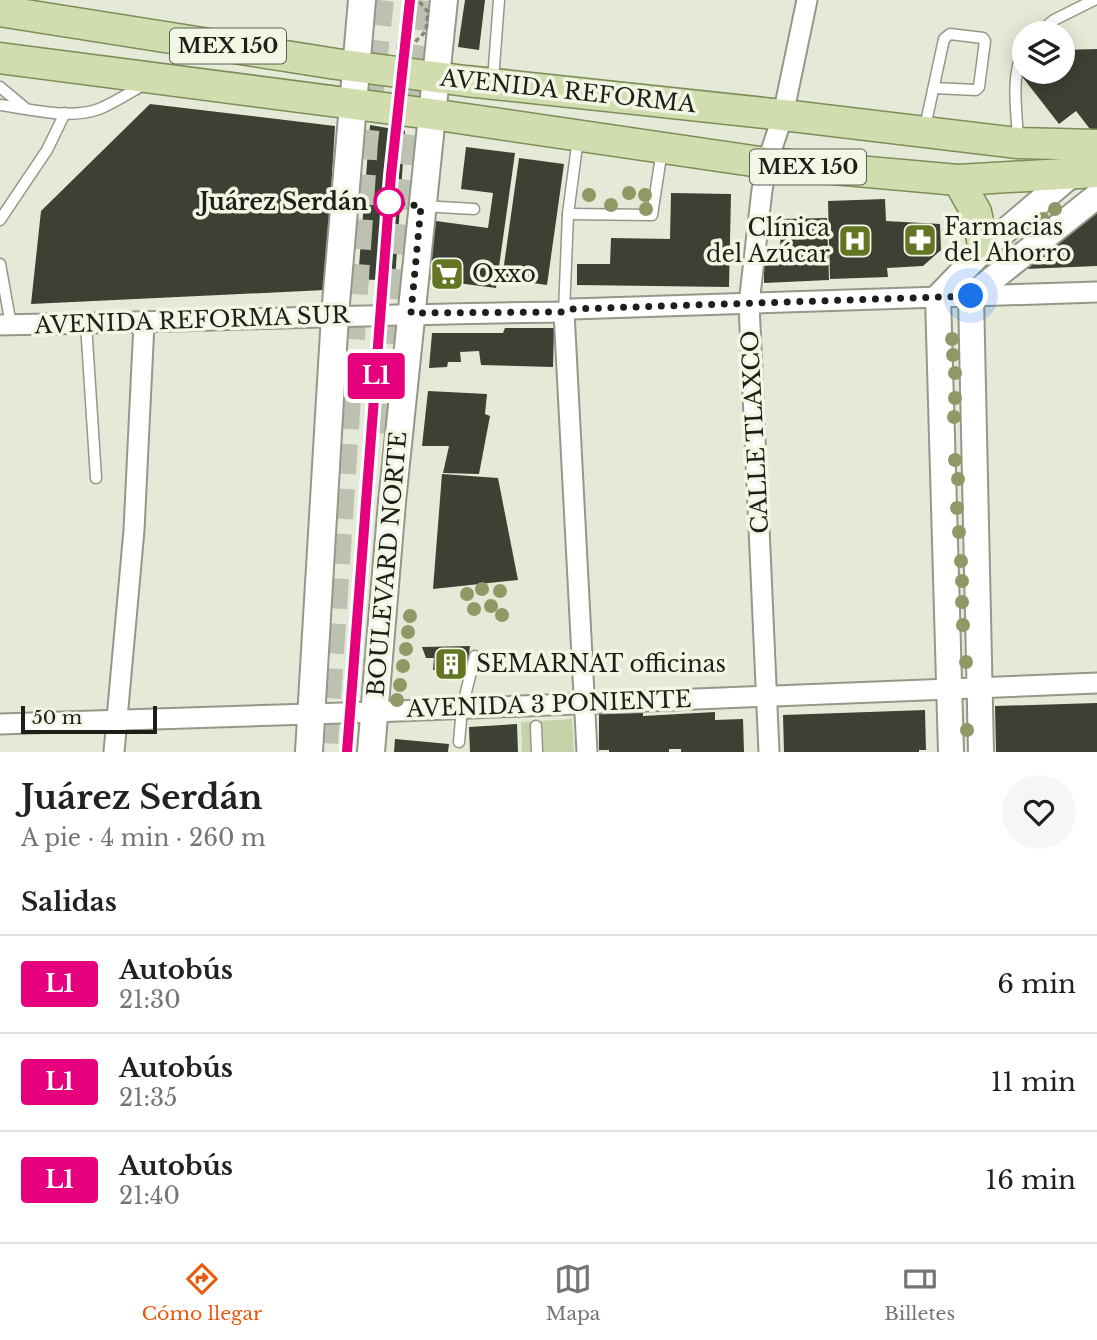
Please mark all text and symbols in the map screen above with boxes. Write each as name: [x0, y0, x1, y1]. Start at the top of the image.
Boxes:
map controls: [1012, 21, 1075, 84]
button: layers: [1012, 21, 1075, 84]
road number: MEX 150: [170, 28, 286, 64]
street label: AVENIDA REFORMA: [438, 64, 698, 118]
road number: MEX 150: [750, 150, 866, 184]
marker: Juárez Serdán: [374, 187, 404, 217]
place label: Juárez Serdán: [196, 188, 368, 216]
place label: Farmacias del Ahorro: [944, 213, 1071, 267]
place label: Clínica del Azúcar: [706, 214, 830, 268]
pharmacy icon: Farmacias del Ahorro: [901, 221, 939, 259]
hospital icon: Clínica del Azúcar: [836, 222, 874, 260]
supermarket icon: Oxxo: [428, 255, 466, 293]
place label: Oxxo: [472, 260, 536, 288]
your location: [953, 278, 988, 313]
street label: AVENIDA REFORMA SUR: [33, 300, 351, 340]
street label: CALLE TLAXCO: [736, 330, 774, 534]
line badge: L1: [344, 353, 408, 399]
text: L1: [362, 361, 390, 390]
street label: BOULEVARD NORTE: [361, 430, 413, 698]
building icon: SEMARNAT officinas: [432, 645, 470, 683]
place label: SEMARNAT officinas: [476, 650, 726, 678]
street label: AVENIDA 3 PONIENTE: [405, 685, 692, 723]
scale bar: [21, 703, 158, 735]
text: 50 m: [32, 706, 82, 729]
button: heart: [1002, 775, 1076, 849]
text: Juárez Serdán: [21, 777, 263, 818]
text: A pie · 4 min · 260 m: [21, 824, 266, 852]
text: Salidas: [21, 886, 117, 918]
text: Autobús: [119, 954, 233, 986]
text: 6 min: [997, 968, 1076, 1000]
text: L1: [45, 969, 74, 998]
text: 21:30: [119, 986, 181, 1014]
text: Autobús: [119, 1052, 233, 1084]
text: 11 min: [991, 1066, 1076, 1098]
text: L1: [45, 1067, 74, 1096]
text: 21:35: [119, 1084, 177, 1112]
text: Autobús: [119, 1150, 233, 1182]
text: 16 min: [986, 1164, 1076, 1196]
text: L1: [45, 1165, 74, 1194]
text: 21:40: [119, 1182, 180, 1210]
tab: Cómo llegar: [142, 1260, 262, 1325]
tab: Mapa: [546, 1260, 600, 1325]
tab: Billetes: [884, 1260, 955, 1325]

